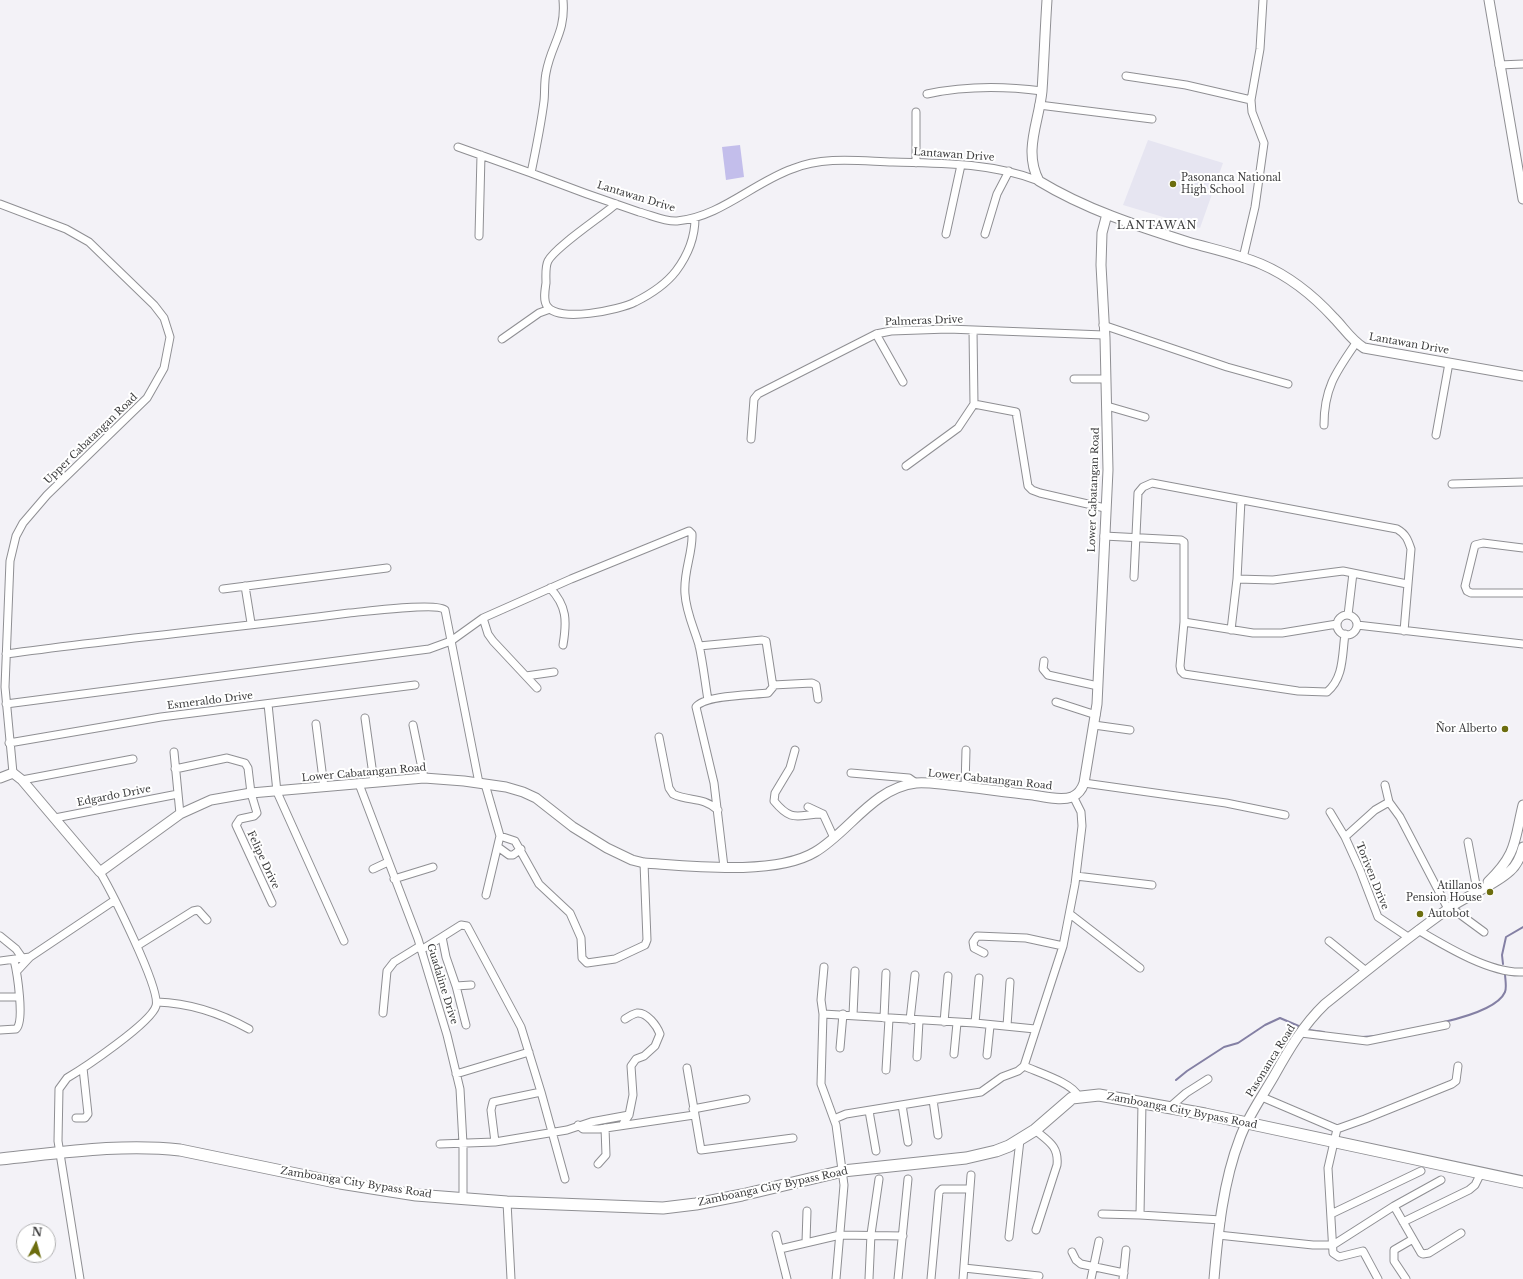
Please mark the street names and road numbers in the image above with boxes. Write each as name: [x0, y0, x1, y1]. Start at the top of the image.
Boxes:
street label: Lantawan Drive: [913, 146, 995, 164]
street label: Lantawan Drive: [595, 179, 677, 215]
street label: Palmeras Drive: [885, 314, 963, 328]
street label: Lantawan Drive: [1368, 331, 1450, 357]
street label: Upper Cabatangan Road: [42, 391, 140, 487]
street label: Lower Cabatangan Road: [1086, 427, 1102, 553]
street label: Esmeraldo Drive: [166, 690, 254, 712]
street label: Lower Cabatangan Road: [301, 762, 427, 784]
street label: Lower Cabatangan Road: [927, 767, 1053, 793]
street label: Edgardo Drive: [76, 783, 152, 809]
street label: Felipe Drive: [244, 829, 282, 891]
street label: Toriven Drive: [1353, 841, 1391, 911]
street label: Guadaline Drive: [424, 942, 460, 1026]
street label: Pasonanca Road: [1244, 1023, 1298, 1099]
street label: Zamboanga City Bypass Road: [1106, 1091, 1258, 1131]
street label: Zamboanga City Bypass Road: [279, 1165, 433, 1201]
street label: Zamboanga City Bypass Road: [697, 1165, 849, 1209]

